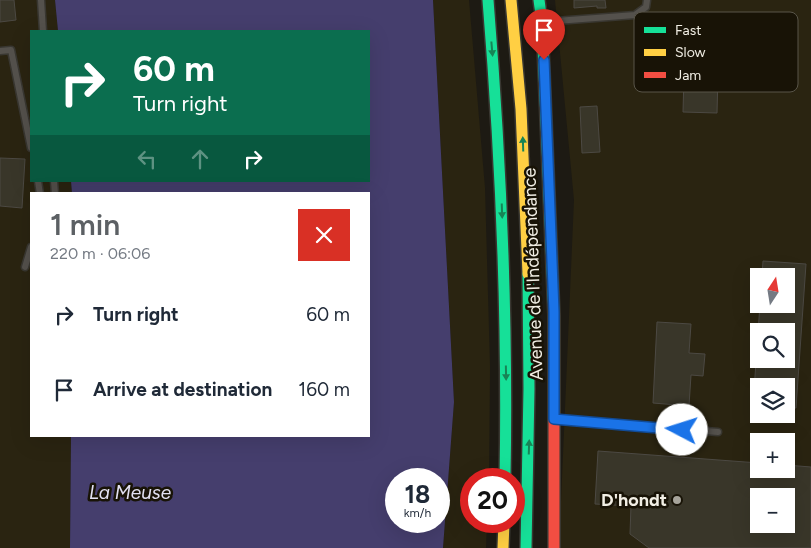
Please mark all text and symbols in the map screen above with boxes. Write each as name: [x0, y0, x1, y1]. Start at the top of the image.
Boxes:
pin: [523, 9, 565, 60]
legend: [634, 12, 798, 92]
icon: arrive: [530, 16, 558, 44]
text: Fast: [675, 22, 701, 39]
one-way arrow: [488, 41, 496, 57]
text: Slow: [675, 44, 706, 61]
text: 60 m: [133, 48, 215, 90]
icon: right: [50, 50, 115, 115]
text: Jam: [675, 67, 701, 84]
text: Turn right: [133, 90, 228, 117]
one-way arrow: [519, 136, 527, 152]
icon: left: [133, 145, 161, 173]
icon: ahead: [186, 145, 214, 173]
icon: right: [239, 145, 267, 173]
street label: Avenue de l'Indépendance: [518, 167, 548, 381]
one-way arrow: [498, 203, 506, 219]
text: 1 min: [50, 206, 120, 243]
button: close: [298, 209, 350, 261]
text: 220 m · 06:06: [50, 244, 150, 263]
north arrow: [750, 268, 795, 312]
map controls: [750, 268, 795, 533]
icon: right: [50, 301, 78, 329]
text: Turn right: [93, 303, 179, 326]
text: 60 m: [306, 303, 350, 326]
button: search: [750, 323, 795, 368]
one-way arrow: [502, 365, 510, 381]
icon: arrive: [50, 376, 78, 404]
text: Arrive at destination: [93, 378, 272, 401]
text: 160 m: [298, 378, 350, 401]
button: layers: [750, 378, 795, 423]
position arrow: [655, 403, 707, 455]
button: +: [750, 433, 795, 478]
one-way arrow: [525, 439, 533, 455]
speed limit sign: 20: [460, 468, 525, 533]
text: 18: [405, 479, 430, 509]
water label: La Meuse: [89, 481, 172, 504]
button: −: [750, 488, 795, 533]
place label: D'hondt: [601, 489, 667, 511]
marker: D'hondt: [671, 494, 683, 506]
text: km/h: [404, 506, 431, 520]

